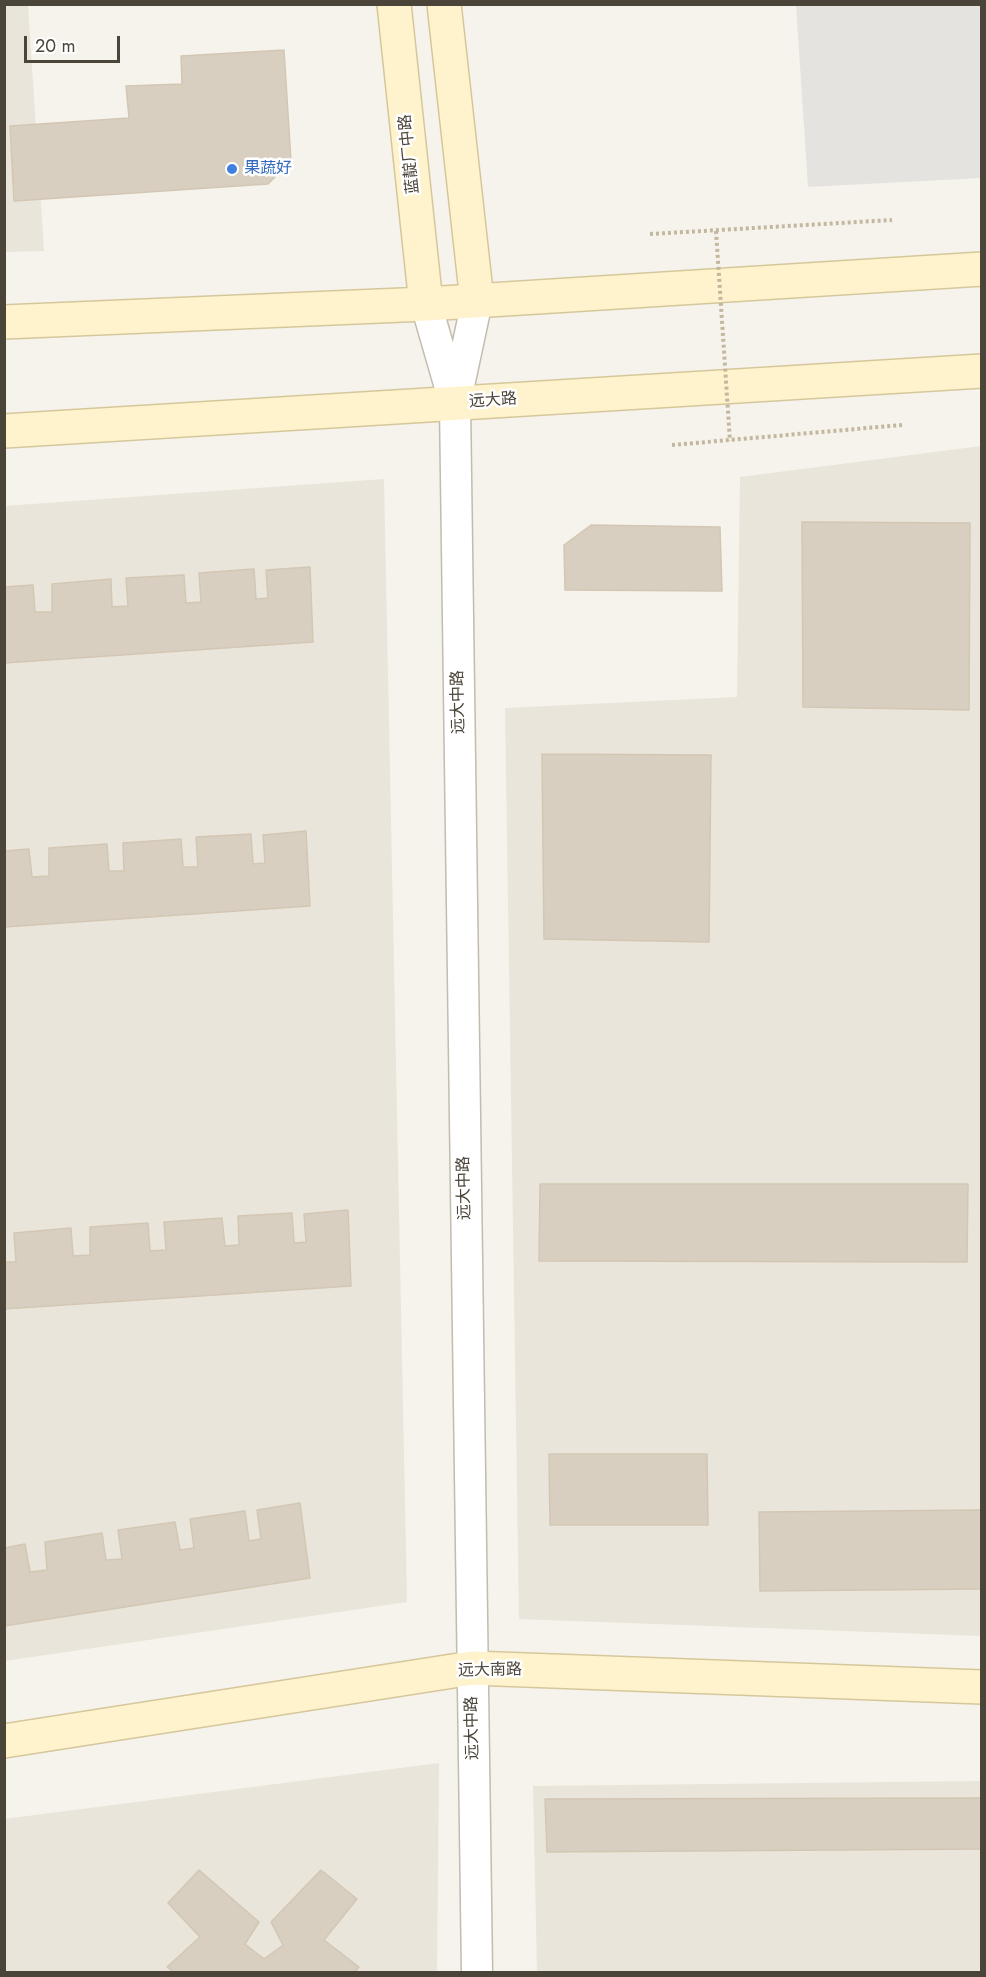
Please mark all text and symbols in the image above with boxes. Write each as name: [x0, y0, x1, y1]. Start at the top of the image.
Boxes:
scale bar: [27, 24, 123, 62]
text: 20 m: [35, 33, 75, 59]
street label: 蓝靛厂中路: [396, 113, 424, 195]
place label: 果蔬好: [244, 159, 292, 179]
marker: 果蔬好: [225, 162, 239, 176]
street label: 远大路: [468, 390, 518, 412]
street label: 远大中路: [449, 670, 469, 734]
street label: 远大中路: [455, 1156, 475, 1220]
street label: 远大南路: [458, 1661, 522, 1681]
street label: 远大中路: [463, 1696, 483, 1760]

